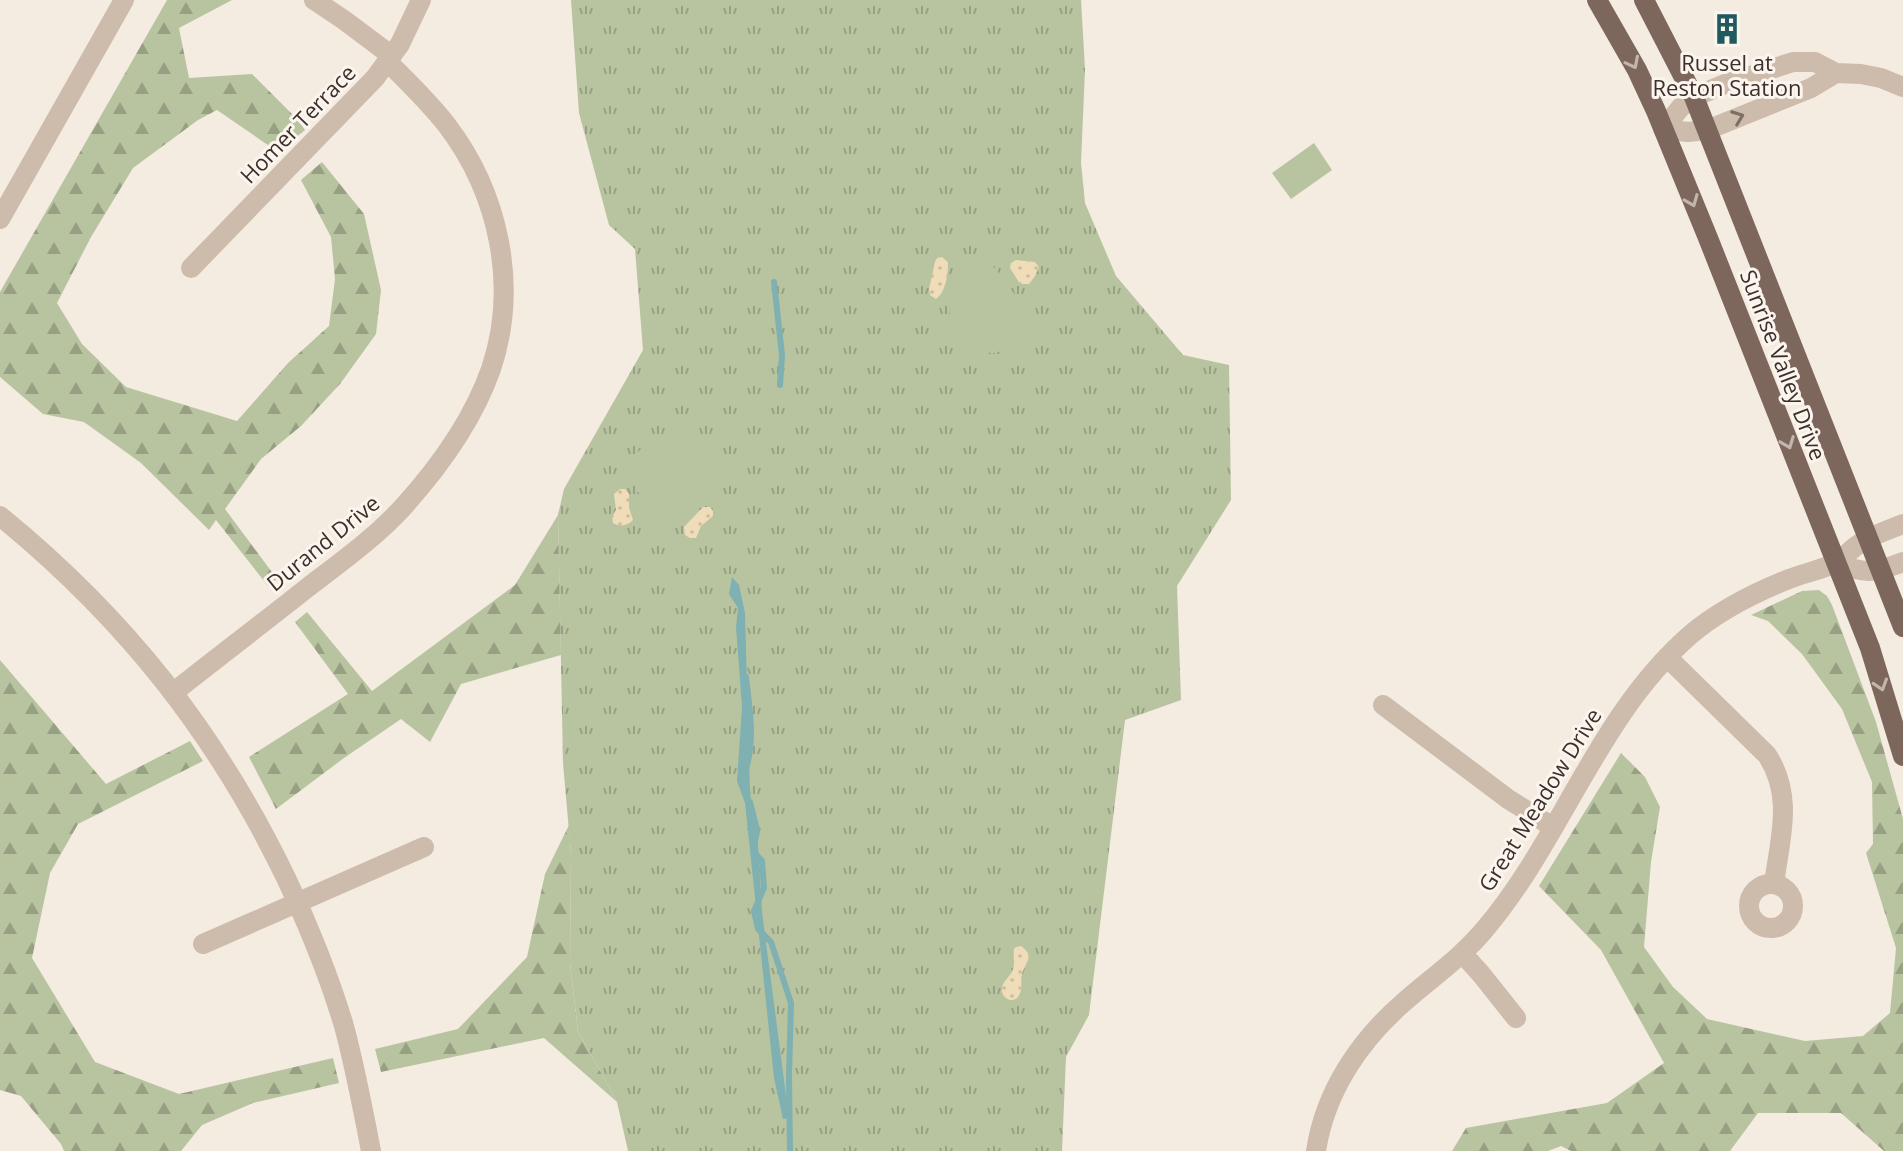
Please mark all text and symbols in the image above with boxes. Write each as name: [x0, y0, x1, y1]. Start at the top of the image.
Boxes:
building icon: Russel at Reston Station: [1710, 12, 1744, 46]
place label: Russel at Reston Station: [1653, 47, 1801, 102]
one-way arrow: [1624, 54, 1639, 69]
street label: Homer Terrace: [233, 57, 362, 189]
one-way arrow: [1730, 110, 1744, 127]
one-way arrow: [1683, 193, 1699, 207]
street label: Sunrise Valley Drive: [1734, 265, 1834, 464]
one-way arrow: [1778, 435, 1794, 449]
street label: Durand Drive: [260, 487, 385, 597]
one-way arrow: [1872, 678, 1888, 692]
street label: Great Meadow Drive: [1471, 702, 1608, 897]

